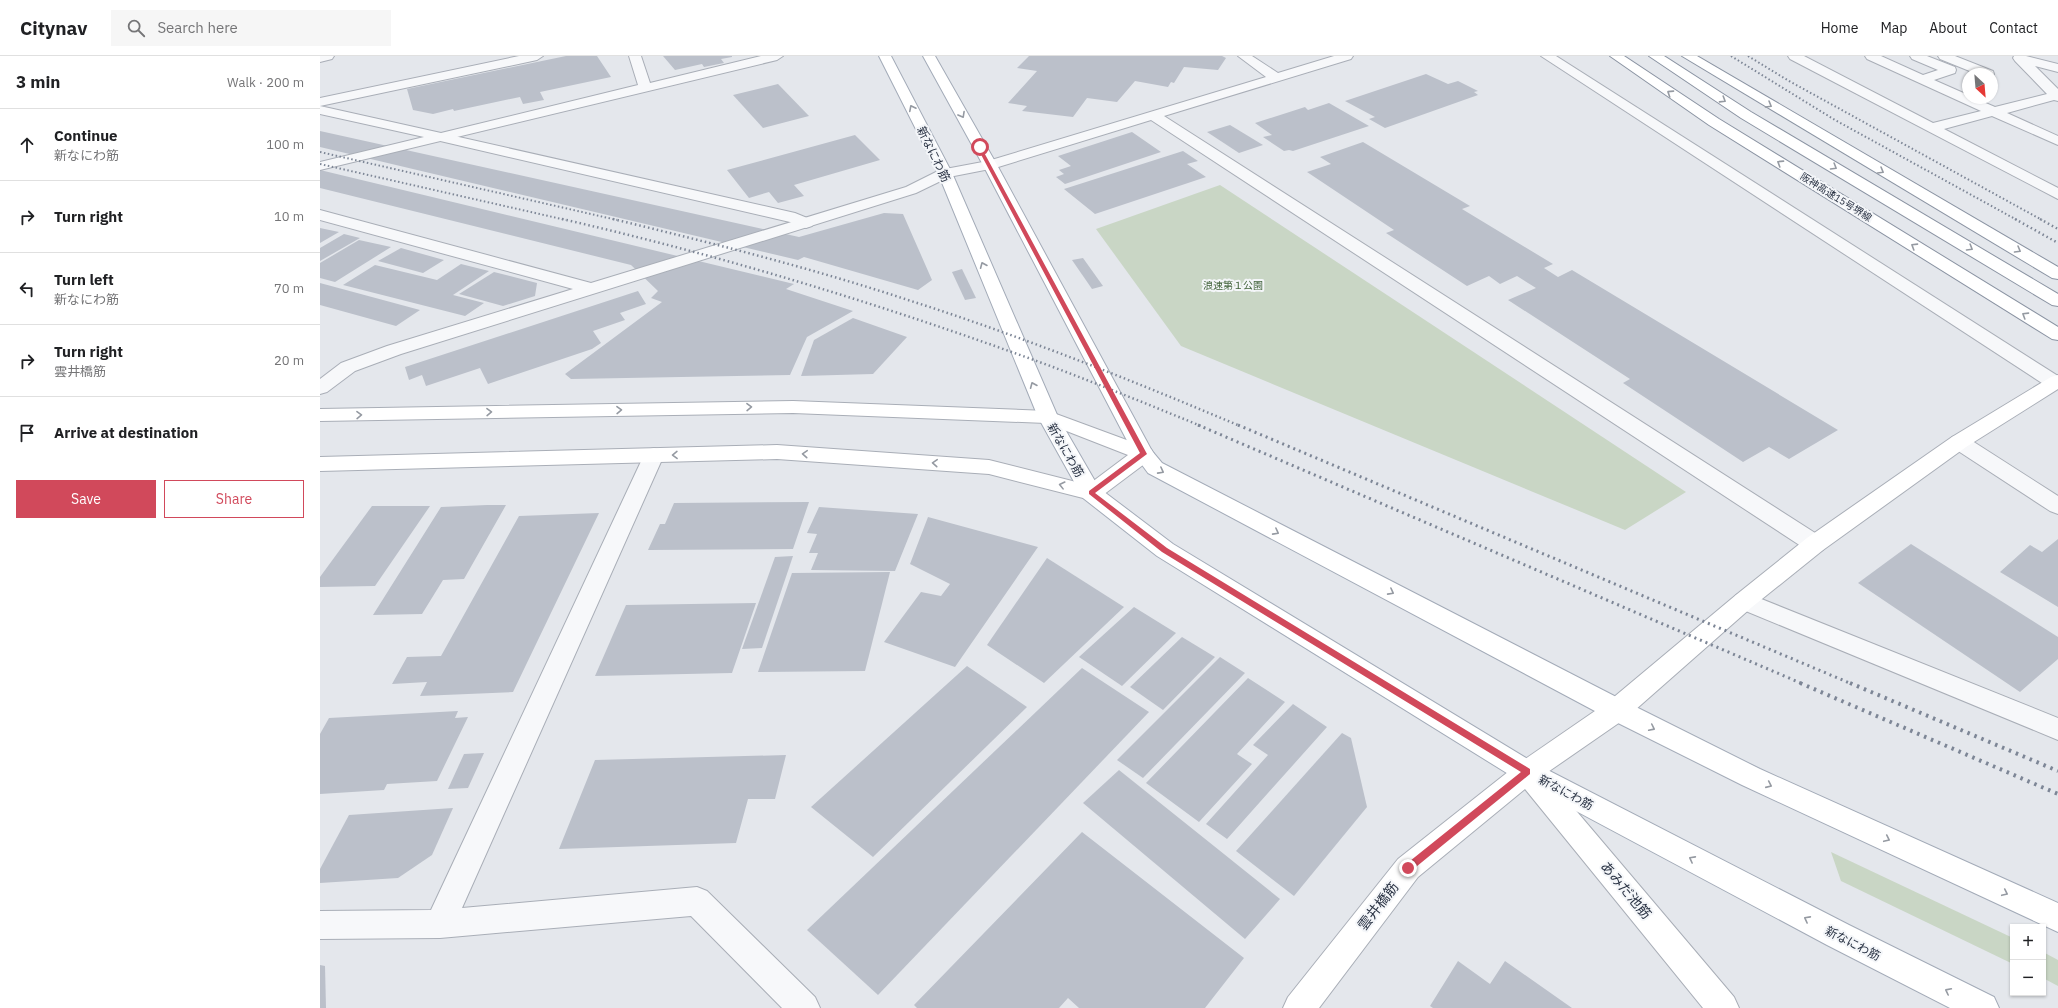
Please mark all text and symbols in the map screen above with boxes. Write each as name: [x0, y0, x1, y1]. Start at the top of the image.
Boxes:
search box: [111, 10, 391, 46]
text: Citynav: [20, 16, 87, 40]
icon: search: [125, 17, 147, 39]
text: Search here: [157, 18, 238, 37]
text: Home: [1821, 19, 1858, 37]
text: Map: [1880, 19, 1907, 37]
text: About: [1929, 19, 1967, 37]
text: Contact: [1989, 19, 2038, 37]
north arrow: [1962, 68, 1998, 104]
text: 3 min: [16, 71, 60, 93]
text: Walk · 200 m: [227, 74, 304, 91]
one-way arrow: [1668, 91, 1675, 98]
one-way arrow: [1719, 95, 1726, 103]
one-way arrow: [1765, 101, 1772, 108]
one-way arrow: [909, 105, 917, 113]
one-way arrow: [957, 110, 964, 118]
street label: 新なにわ筋: [914, 124, 954, 184]
text: Continue: [54, 126, 118, 145]
icon: ahead: [16, 134, 38, 156]
text: 100 m: [266, 136, 304, 153]
route start: [971, 138, 989, 156]
text: 新なにわ筋: [54, 147, 119, 164]
one-way arrow: [1777, 160, 1784, 167]
one-way arrow: [1830, 163, 1837, 170]
one-way arrow: [1877, 166, 1884, 173]
street label: 阪神高速15号堺線: [1798, 170, 1874, 224]
icon: right: [16, 206, 38, 228]
text: Turn right: [54, 207, 123, 226]
text: 10 m: [274, 208, 304, 225]
one-way arrow: [1912, 244, 1919, 251]
one-way arrow: [1966, 244, 1973, 251]
one-way arrow: [2014, 246, 2021, 253]
one-way arrow: [980, 261, 988, 268]
text: Turn left: [54, 270, 114, 289]
icon: left: [16, 278, 38, 300]
park label: 浪速第１公園: [1203, 279, 1263, 292]
text: 70 m: [274, 280, 304, 297]
text: 新なにわ筋: [54, 291, 119, 308]
one-way arrow: [2022, 312, 2029, 319]
text: Turn right: [54, 342, 123, 361]
icon: right: [16, 350, 38, 372]
text: 20 m: [274, 352, 304, 369]
text: 雲井橋筋: [54, 363, 106, 380]
one-way arrow: [1030, 381, 1038, 389]
one-way arrow: [746, 403, 752, 412]
one-way arrow: [616, 406, 622, 414]
one-way arrow: [486, 408, 492, 416]
one-way arrow: [356, 410, 362, 419]
street label: 新なにわ筋: [1045, 420, 1087, 480]
icon: arrive: [16, 422, 38, 444]
text: Arrive at destination: [54, 423, 198, 442]
one-way arrow: [802, 449, 808, 458]
one-way arrow: [672, 450, 678, 459]
one-way arrow: [932, 458, 938, 467]
one-way arrow: [1157, 466, 1164, 474]
button: Save: [16, 480, 156, 518]
button: Share: [164, 480, 304, 518]
one-way arrow: [1059, 482, 1066, 490]
one-way arrow: [1272, 527, 1279, 534]
one-way arrow: [1387, 587, 1394, 595]
one-way arrow: [1648, 723, 1656, 731]
street label: 新なにわ筋: [1536, 771, 1596, 813]
one-way arrow: [1765, 780, 1773, 788]
one-way arrow: [1883, 834, 1891, 842]
one-way arrow: [1689, 856, 1697, 863]
street label: あみだ池筋: [1597, 857, 1655, 923]
route end: [1399, 859, 1417, 877]
street label: 雲井橋筋: [1354, 878, 1402, 934]
one-way arrow: [2001, 888, 2009, 896]
one-way arrow: [1804, 917, 1812, 924]
street label: 新なにわ筋: [1823, 923, 1883, 963]
map controls: [2010, 924, 2046, 996]
button: +: [2010, 924, 2046, 960]
button: −: [2010, 960, 2046, 996]
one-way arrow: [1945, 988, 1953, 995]

